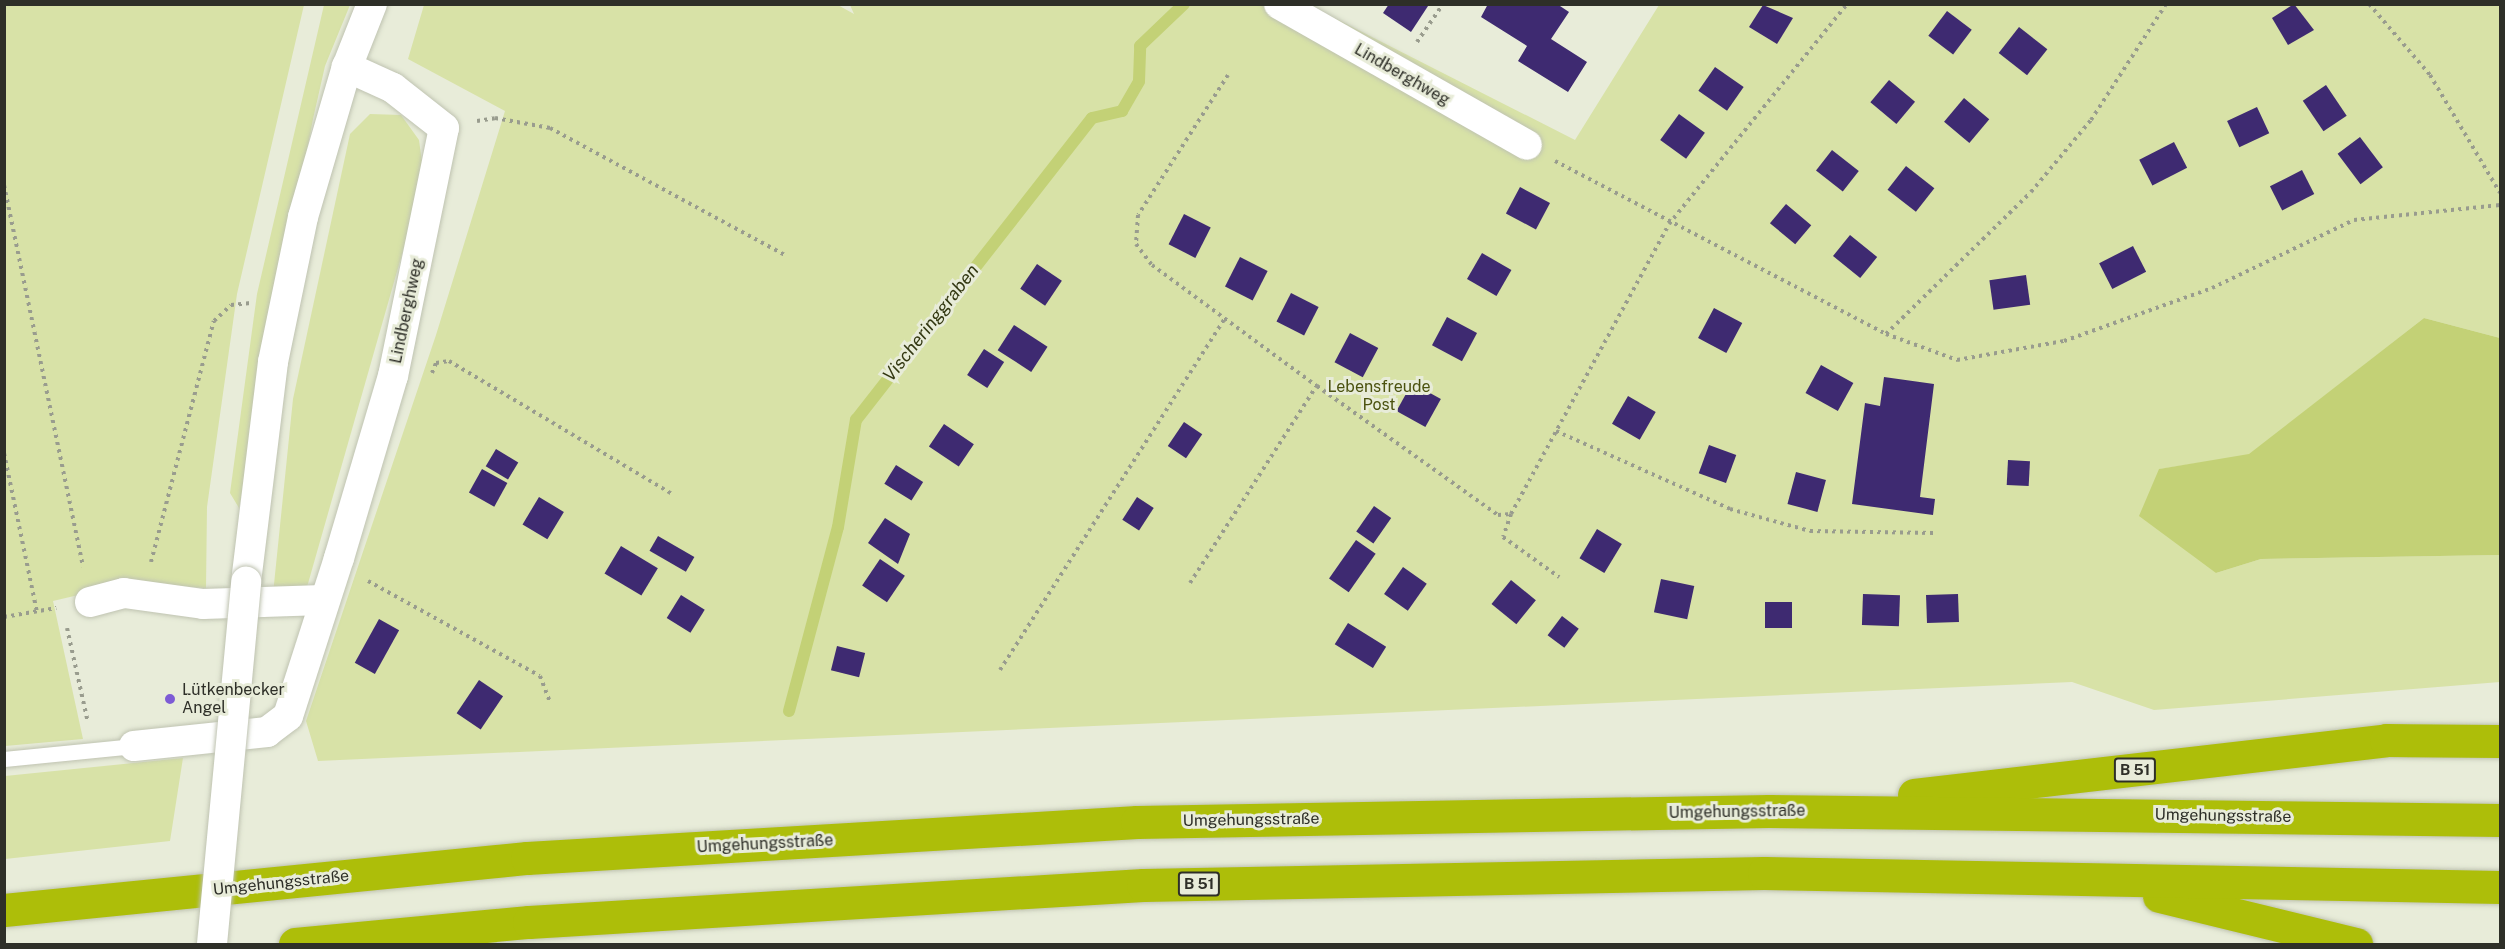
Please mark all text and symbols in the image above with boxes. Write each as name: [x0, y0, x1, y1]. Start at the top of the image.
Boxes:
street label: Lindberghweg: [1351, 40, 1453, 110]
street label: Lindberghweg: [386, 257, 428, 365]
water label: Vischeringgraben: [879, 260, 983, 386]
park label: Lebensfreude Post: [1327, 377, 1431, 415]
place label: Lütkenbecker Angel: [182, 680, 285, 718]
marker: Lütkenbecker Angel: [163, 692, 177, 706]
road number: B 51: [2112, 758, 2158, 782]
street label: Umgehungsstraße: [1668, 801, 1806, 823]
street label: Umgehungsstraße: [2154, 805, 2292, 827]
street label: Umgehungsstraße: [1182, 809, 1320, 831]
street label: Umgehungsstraße: [696, 831, 834, 857]
street label: Umgehungsstraße: [212, 866, 350, 900]
road number: B 51: [1176, 872, 1222, 896]

